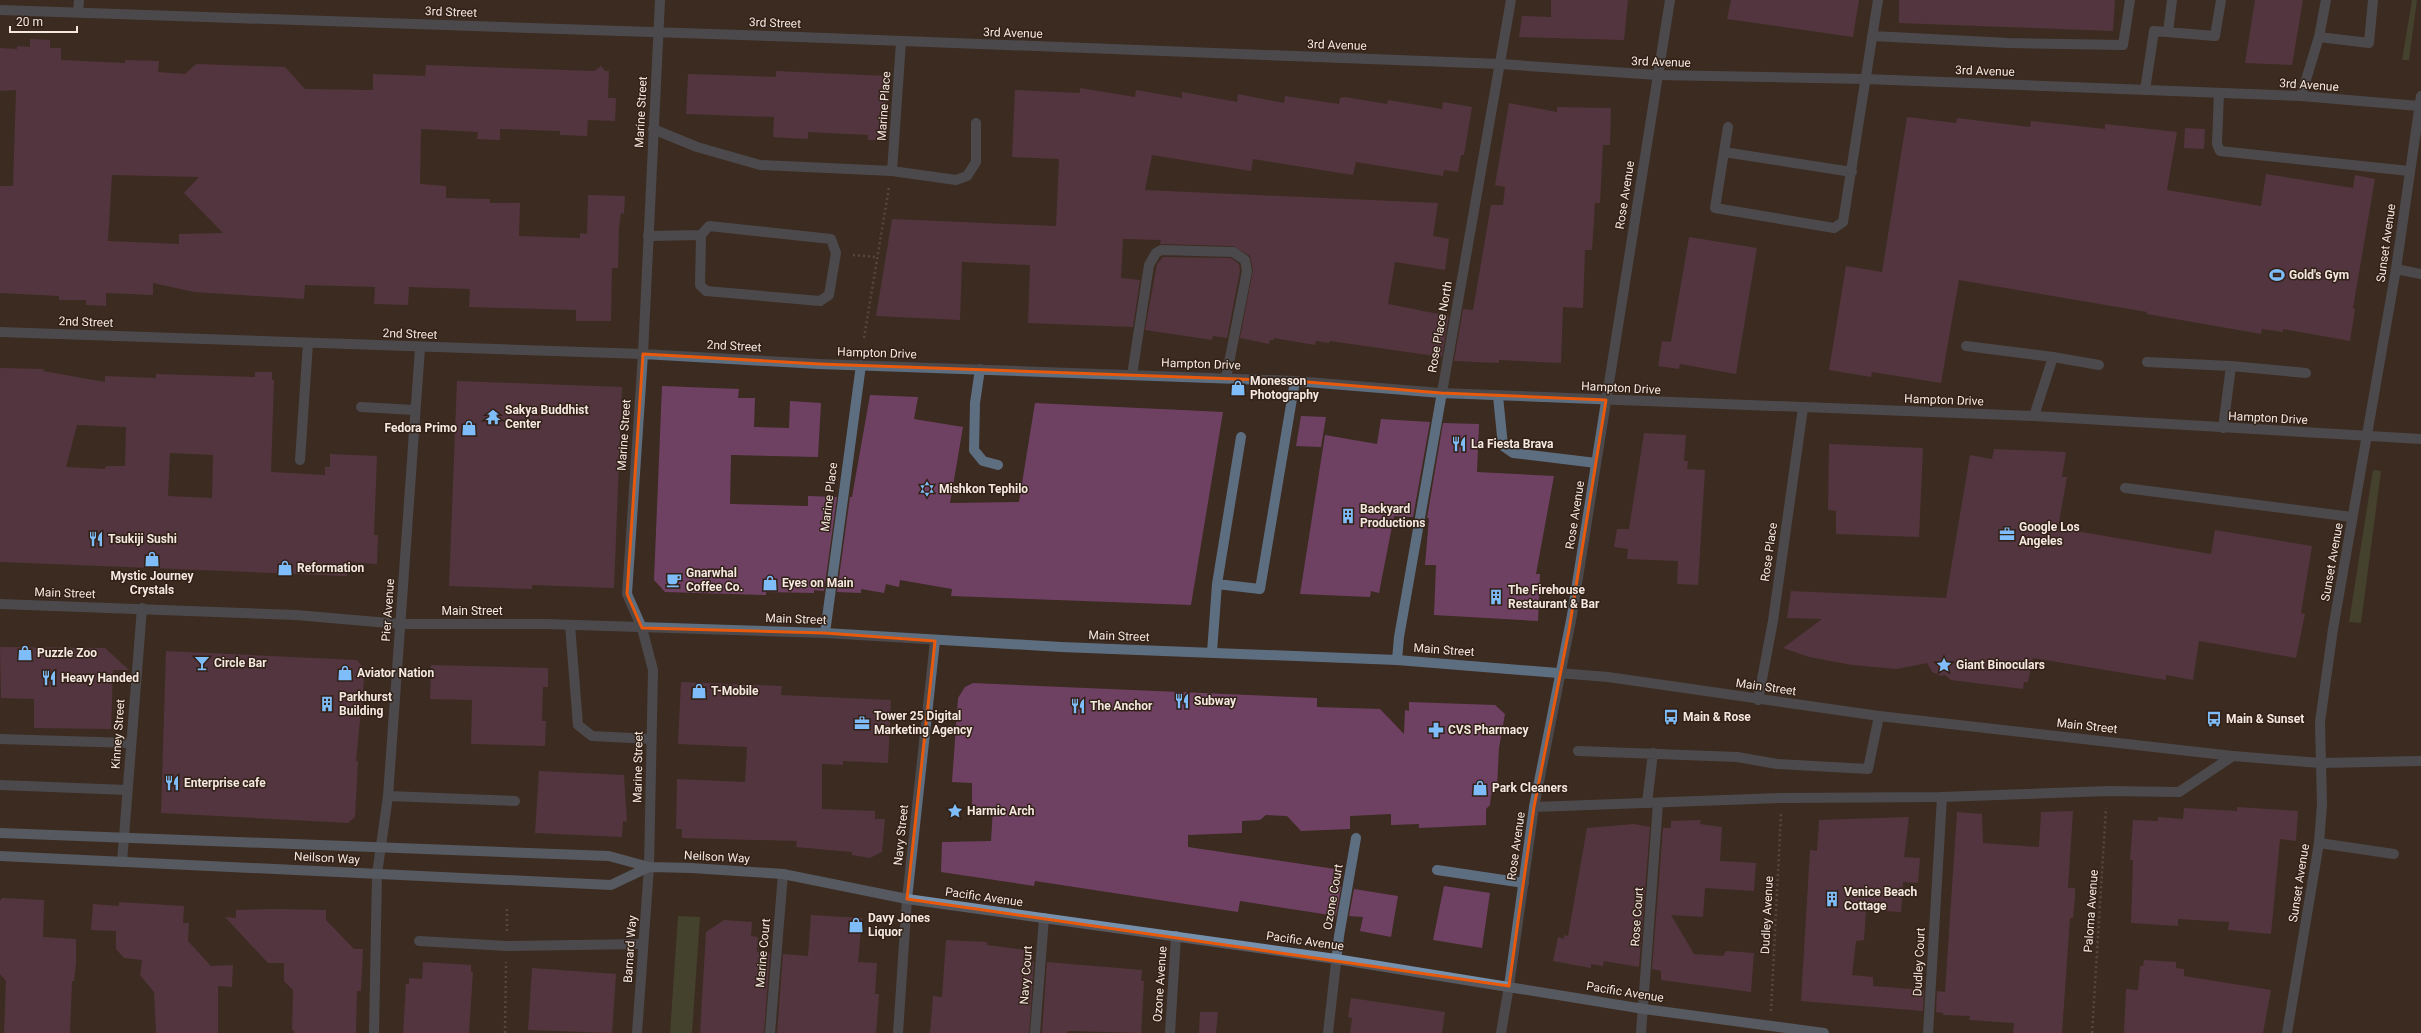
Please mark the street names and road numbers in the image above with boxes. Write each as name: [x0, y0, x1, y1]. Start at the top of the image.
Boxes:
street label: 3rd Street: [425, 4, 477, 20]
street label: 3rd Street: [749, 15, 801, 31]
street label: 3rd Avenue: [983, 25, 1043, 41]
street label: 3rd Avenue: [1307, 37, 1367, 53]
street label: 3rd Avenue: [1631, 54, 1691, 70]
street label: 3rd Avenue: [1955, 63, 2015, 79]
street label: Marine Place: [875, 71, 893, 141]
street label: Marine Street: [632, 76, 650, 148]
street label: 3rd Avenue: [2279, 76, 2339, 94]
street label: Rose Avenue: [1613, 160, 1637, 230]
street label: Sunset Avenue: [2374, 203, 2398, 283]
street label: Rose Place North: [1425, 280, 1455, 374]
street label: 2nd Street: [58, 314, 114, 330]
street label: 2nd Street: [382, 326, 438, 342]
street label: 2nd Street: [706, 338, 762, 354]
street label: Hampton Drive: [837, 345, 917, 361]
street label: Hampton Drive: [1161, 356, 1241, 372]
street label: Hampton Drive: [1581, 379, 1661, 397]
street label: Hampton Drive: [1904, 392, 1984, 408]
street label: Marine Street: [615, 399, 633, 471]
street label: Hampton Drive: [2228, 409, 2308, 427]
street label: Marine Place: [818, 462, 840, 532]
street label: Rose Avenue: [1563, 480, 1587, 550]
street label: Rose Place: [1758, 522, 1780, 582]
street label: Sunset Avenue: [2318, 522, 2346, 602]
street label: Pier Avenue: [379, 578, 397, 642]
street label: Main Street: [34, 585, 96, 601]
street label: Main Street: [441, 604, 503, 618]
street label: Main Street: [765, 611, 827, 627]
street label: Main Street: [1088, 628, 1150, 644]
street label: Main Street: [1413, 641, 1475, 659]
street label: Main Street: [1735, 676, 1797, 698]
street label: Kinney Street: [109, 698, 127, 770]
street label: Main Street: [2056, 716, 2118, 736]
street label: Marine Street: [630, 731, 646, 803]
street label: Navy Street: [891, 804, 911, 866]
street label: Rose Avenue: [1504, 811, 1528, 881]
street label: Sunset Avenue: [2286, 843, 2312, 923]
street label: Neilson Way: [684, 848, 751, 866]
street label: Neilson Way: [294, 849, 361, 867]
street label: Ozone Court: [1320, 863, 1346, 931]
street label: Paloma Avenue: [2081, 869, 2101, 953]
street label: Dudley Avenue: [1758, 876, 1776, 954]
street label: Pacific Avenue: [944, 885, 1024, 909]
street label: Rose Court: [1628, 887, 1646, 947]
street label: Barnard Way: [621, 915, 639, 983]
street label: Marine Court: [753, 918, 773, 988]
street label: Dudley Court: [1910, 927, 1928, 997]
street label: Pacific Avenue: [1265, 929, 1345, 953]
street label: Navy Court: [1017, 945, 1035, 1005]
street label: Ozone Avenue: [1150, 946, 1170, 1022]
street label: Pacific Avenue: [1585, 979, 1665, 1005]

